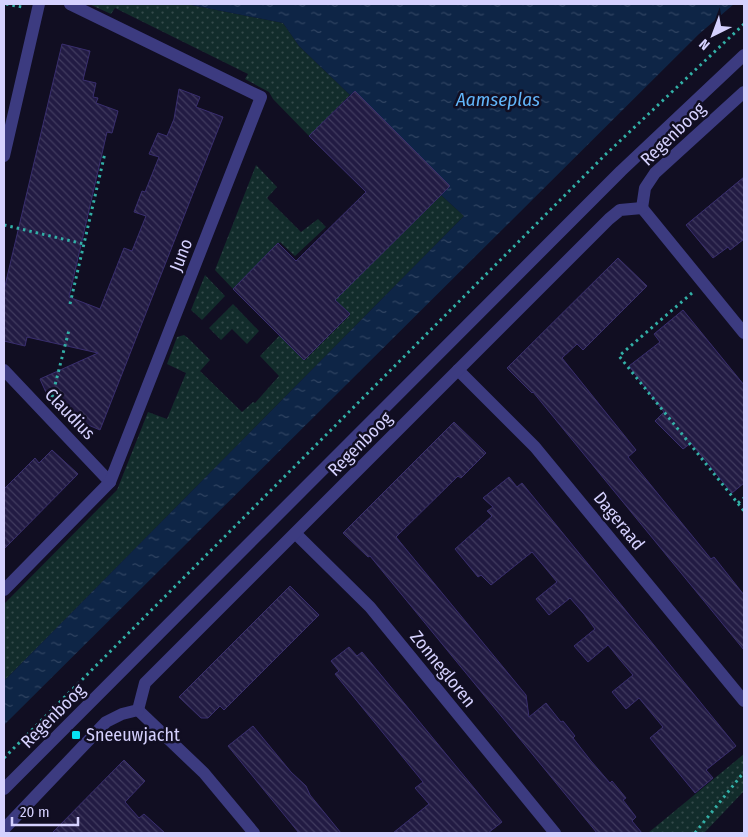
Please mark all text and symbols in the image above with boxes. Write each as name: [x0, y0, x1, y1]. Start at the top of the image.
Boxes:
north arrow: [688, 10, 738, 60]
text: N: [696, 35, 713, 53]
water label: Aamseplas: [455, 88, 540, 111]
street label: Regenboog: [636, 97, 711, 170]
street label: Juno: [165, 236, 197, 274]
street label: Claudius: [40, 384, 100, 445]
street label: Regenboog: [323, 407, 397, 481]
street label: Dageraad: [589, 487, 649, 555]
street label: Zonnegloren: [405, 626, 481, 712]
street label: Regenboog: [16, 679, 90, 753]
place label: Sneeuwjacht: [86, 724, 180, 746]
marker: Sneeuwjacht: [70, 729, 82, 741]
scale bar: [12, 794, 79, 826]
text: 20 m: [20, 803, 50, 821]

